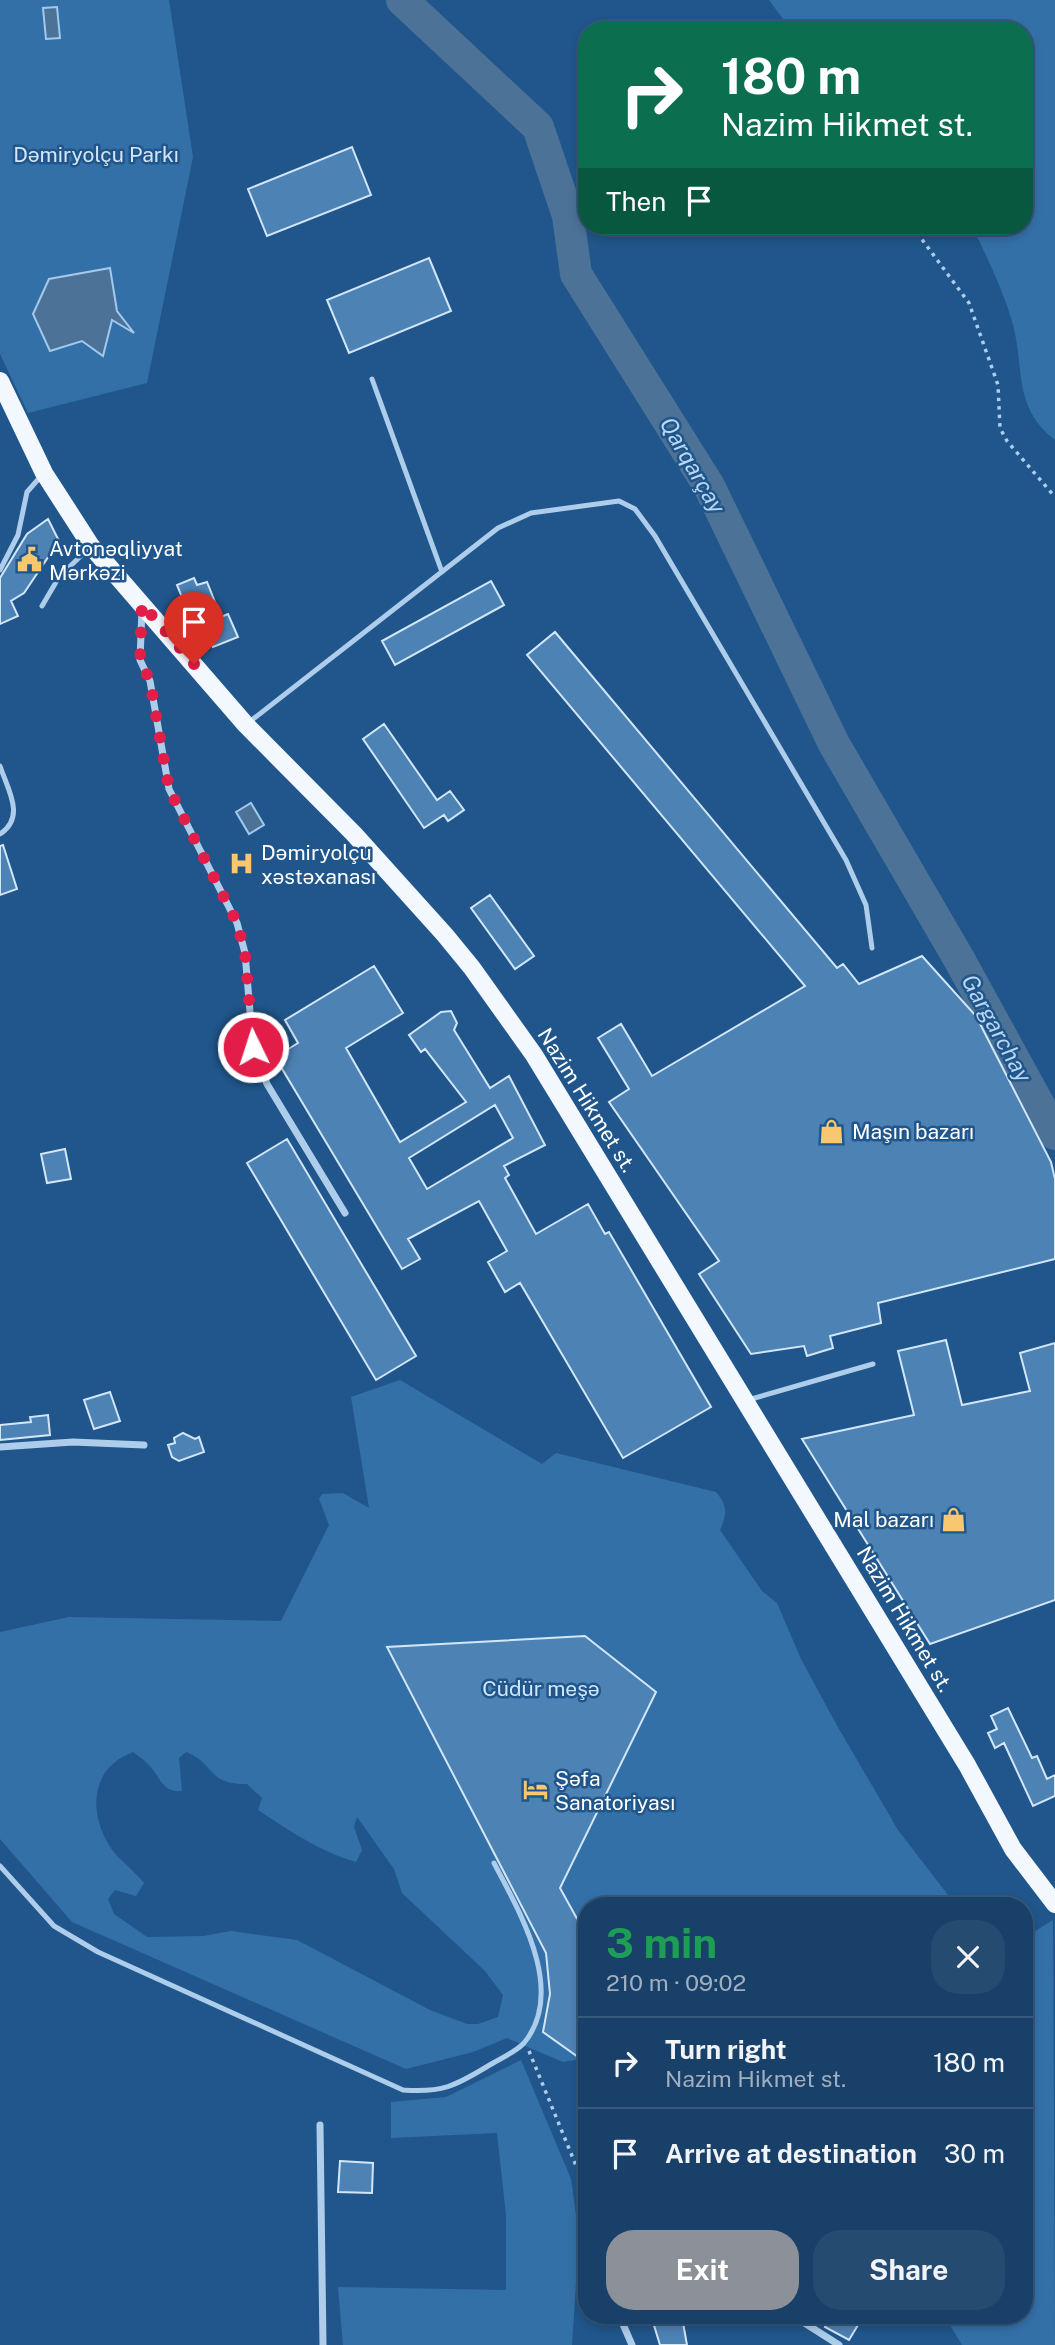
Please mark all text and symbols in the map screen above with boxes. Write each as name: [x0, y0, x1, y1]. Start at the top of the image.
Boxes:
text: 180 m: [721, 47, 861, 105]
icon: right: [606, 49, 697, 140]
text: Nazim Hikmet st.: [721, 106, 973, 143]
park label: Dəmiryolçu Parkı: [13, 142, 179, 167]
icon: arrive: [680, 182, 718, 220]
text: Then: [606, 186, 666, 217]
water label: Qarqarçay: [655, 412, 732, 519]
place label: Avtonəqliyyat Mərkəzi: [49, 536, 183, 585]
public building icon: Avtonəqliyyat Mərkəzi: [15, 546, 43, 574]
pin: [164, 592, 224, 664]
icon: arrive: [175, 603, 213, 641]
place label: Dəmiryolçu xəstəxanası: [261, 840, 376, 889]
hospital icon: Dəmiryolçu xəstəxanası: [227, 850, 255, 878]
water label: Gargarchay: [956, 969, 1038, 1088]
position arrow: [216, 1010, 290, 1084]
street label: Nazim Hikmet st.: [533, 1023, 641, 1177]
shop icon: Maşın bazarı: [818, 1117, 846, 1145]
place label: Maşın bazarı: [852, 1119, 974, 1144]
shop icon: Mal bazarı: [940, 1505, 968, 1533]
place label: Mal bazarı: [833, 1507, 934, 1532]
street label: Nazim Hikmet st.: [852, 1542, 958, 1696]
park label: Cüdür meşə: [482, 1676, 600, 1701]
place label: Şəfa Sanatoriyası: [555, 1766, 675, 1815]
hotel icon: Şəfa Sanatoriyası: [521, 1776, 549, 1804]
text: 3 min: [606, 1918, 717, 1967]
button: close: [931, 1920, 1005, 1994]
text: 210 m · 09:02: [606, 1969, 746, 1996]
text: Turn right: [665, 2034, 787, 2065]
icon: right: [606, 2044, 644, 2082]
text: 180 m: [933, 2047, 1005, 2078]
text: Nazim Hikmet st.: [665, 2065, 846, 2092]
icon: arrive: [606, 2135, 644, 2173]
text: Arrive at destination: [665, 2138, 917, 2169]
text: 30 m: [944, 2138, 1005, 2169]
button: Exit: [606, 2230, 799, 2310]
button: Share: [813, 2230, 1005, 2310]

